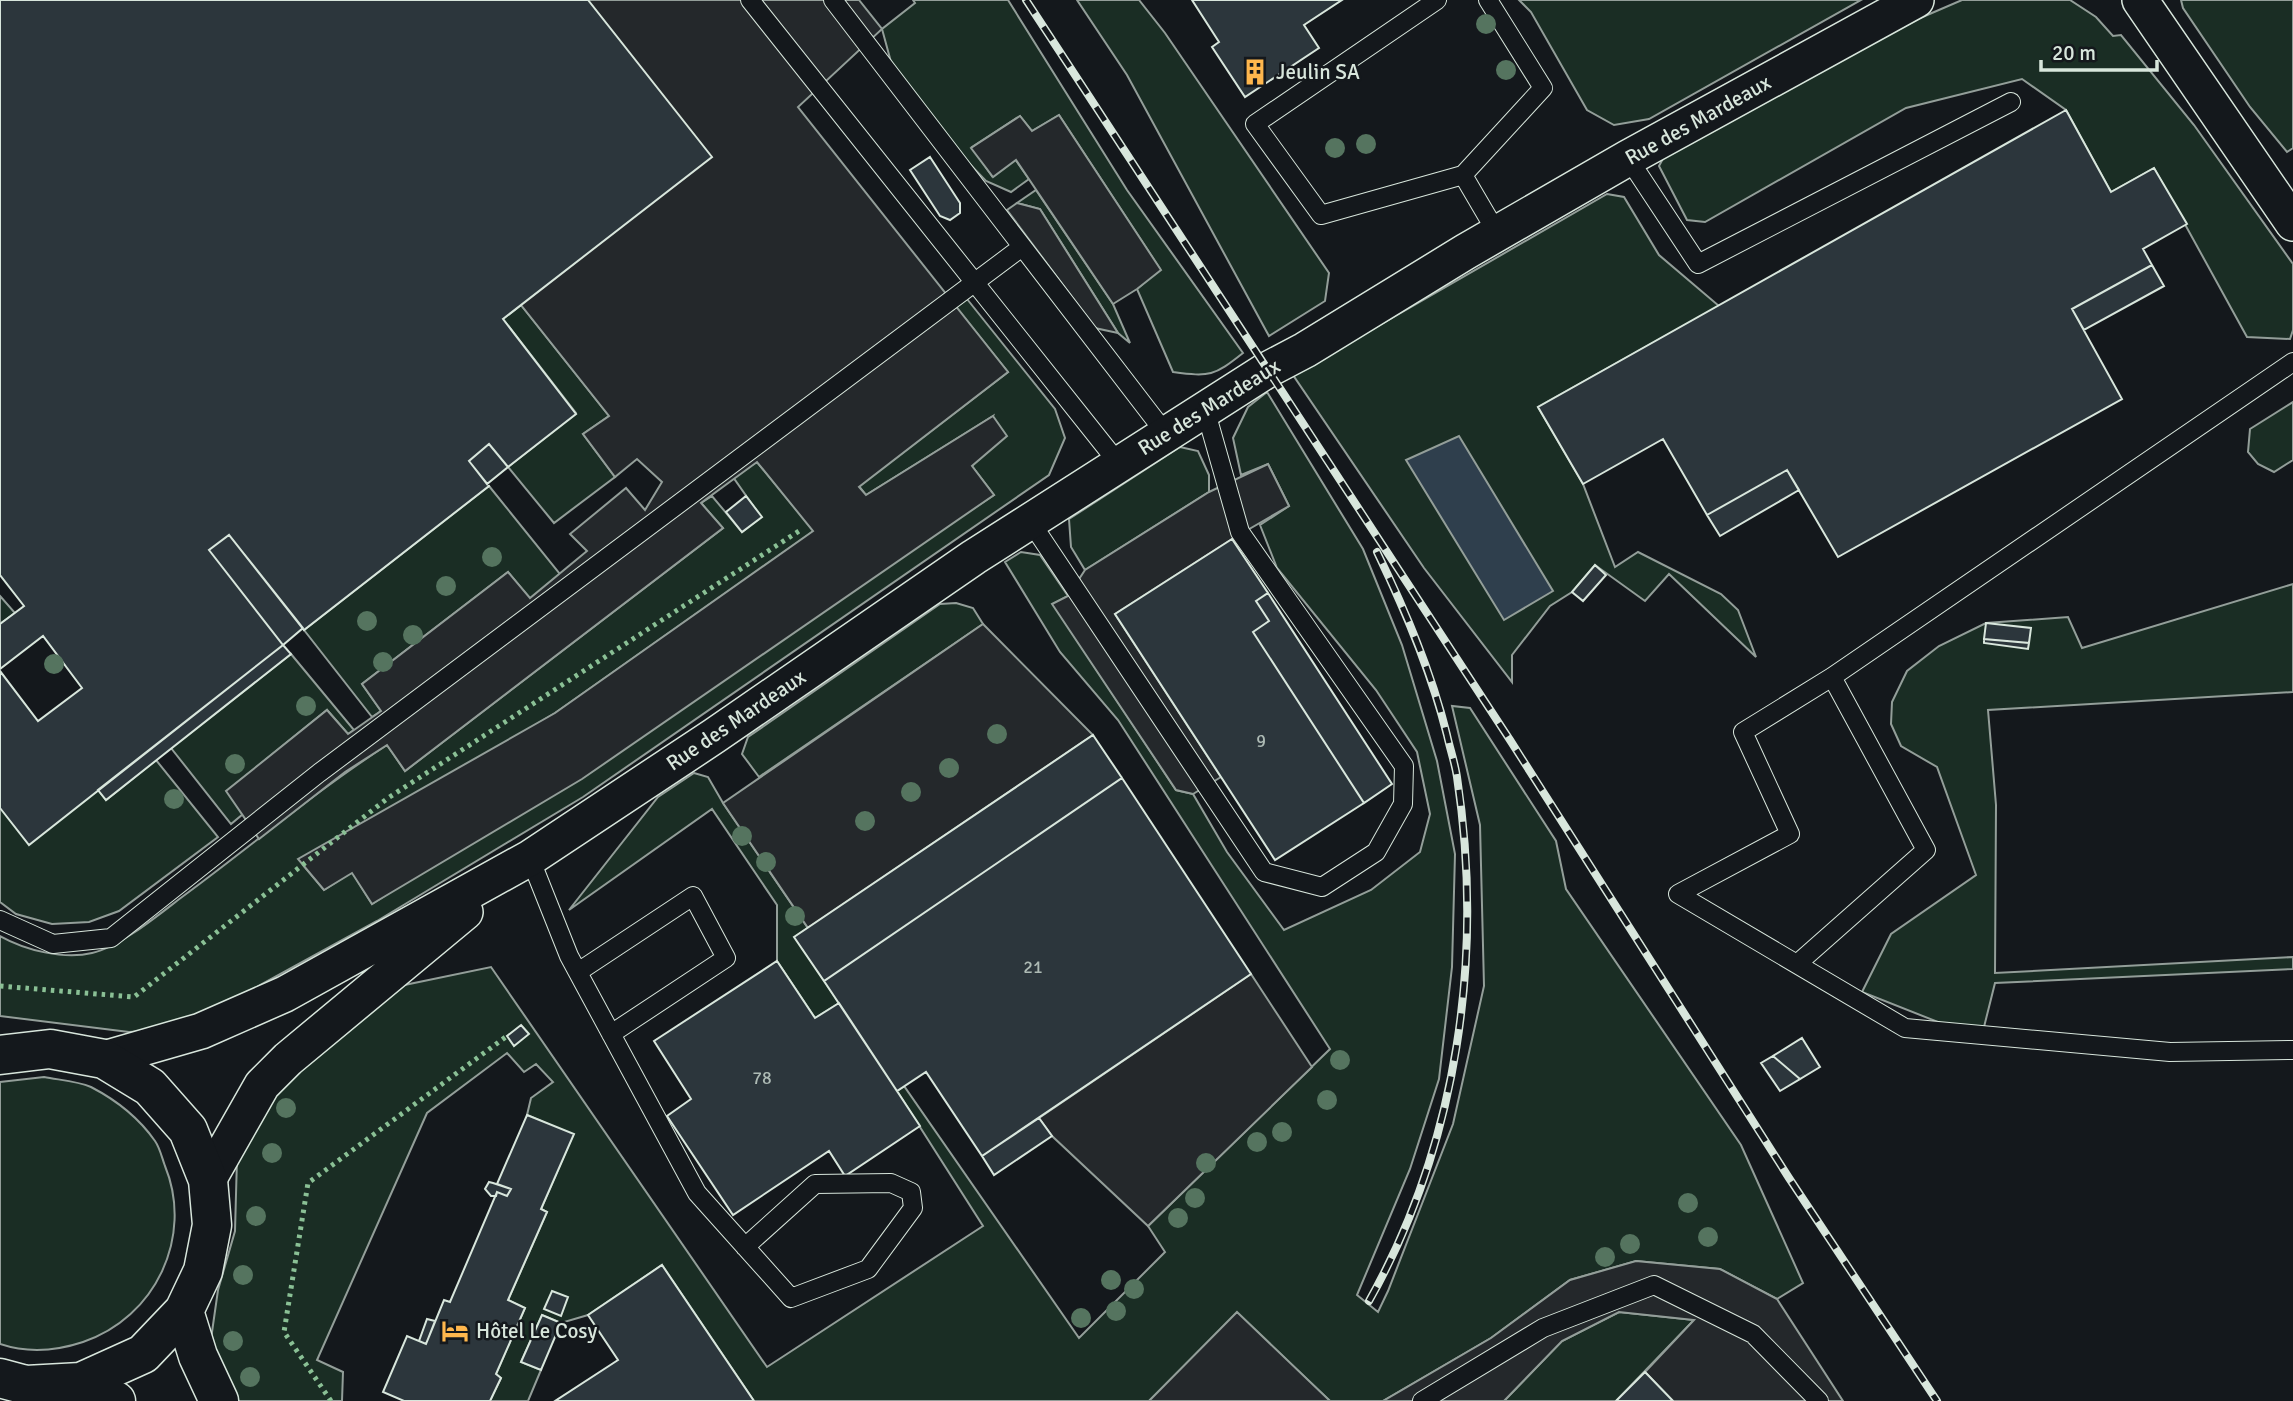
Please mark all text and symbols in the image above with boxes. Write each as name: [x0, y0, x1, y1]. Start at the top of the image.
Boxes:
scale bar: [2041, 28, 2156, 72]
text: 20 m: [2052, 40, 2096, 66]
building icon: Jeulin SA: [1240, 57, 1270, 87]
place label: Jeulin SA: [1276, 59, 1360, 85]
street label: Rue des Mardeaux: [1621, 69, 1776, 171]
street label: Rue des Mardeaux: [1133, 353, 1285, 461]
street label: Rue des Mardeaux: [661, 664, 811, 776]
house number: 9: [1256, 730, 1266, 752]
house number: 21: [1023, 956, 1043, 978]
house number: 78: [752, 1067, 772, 1089]
hotel icon: Hôtel Le Cosy: [440, 1316, 470, 1346]
place label: Hôtel Le Cosy: [476, 1318, 598, 1344]

